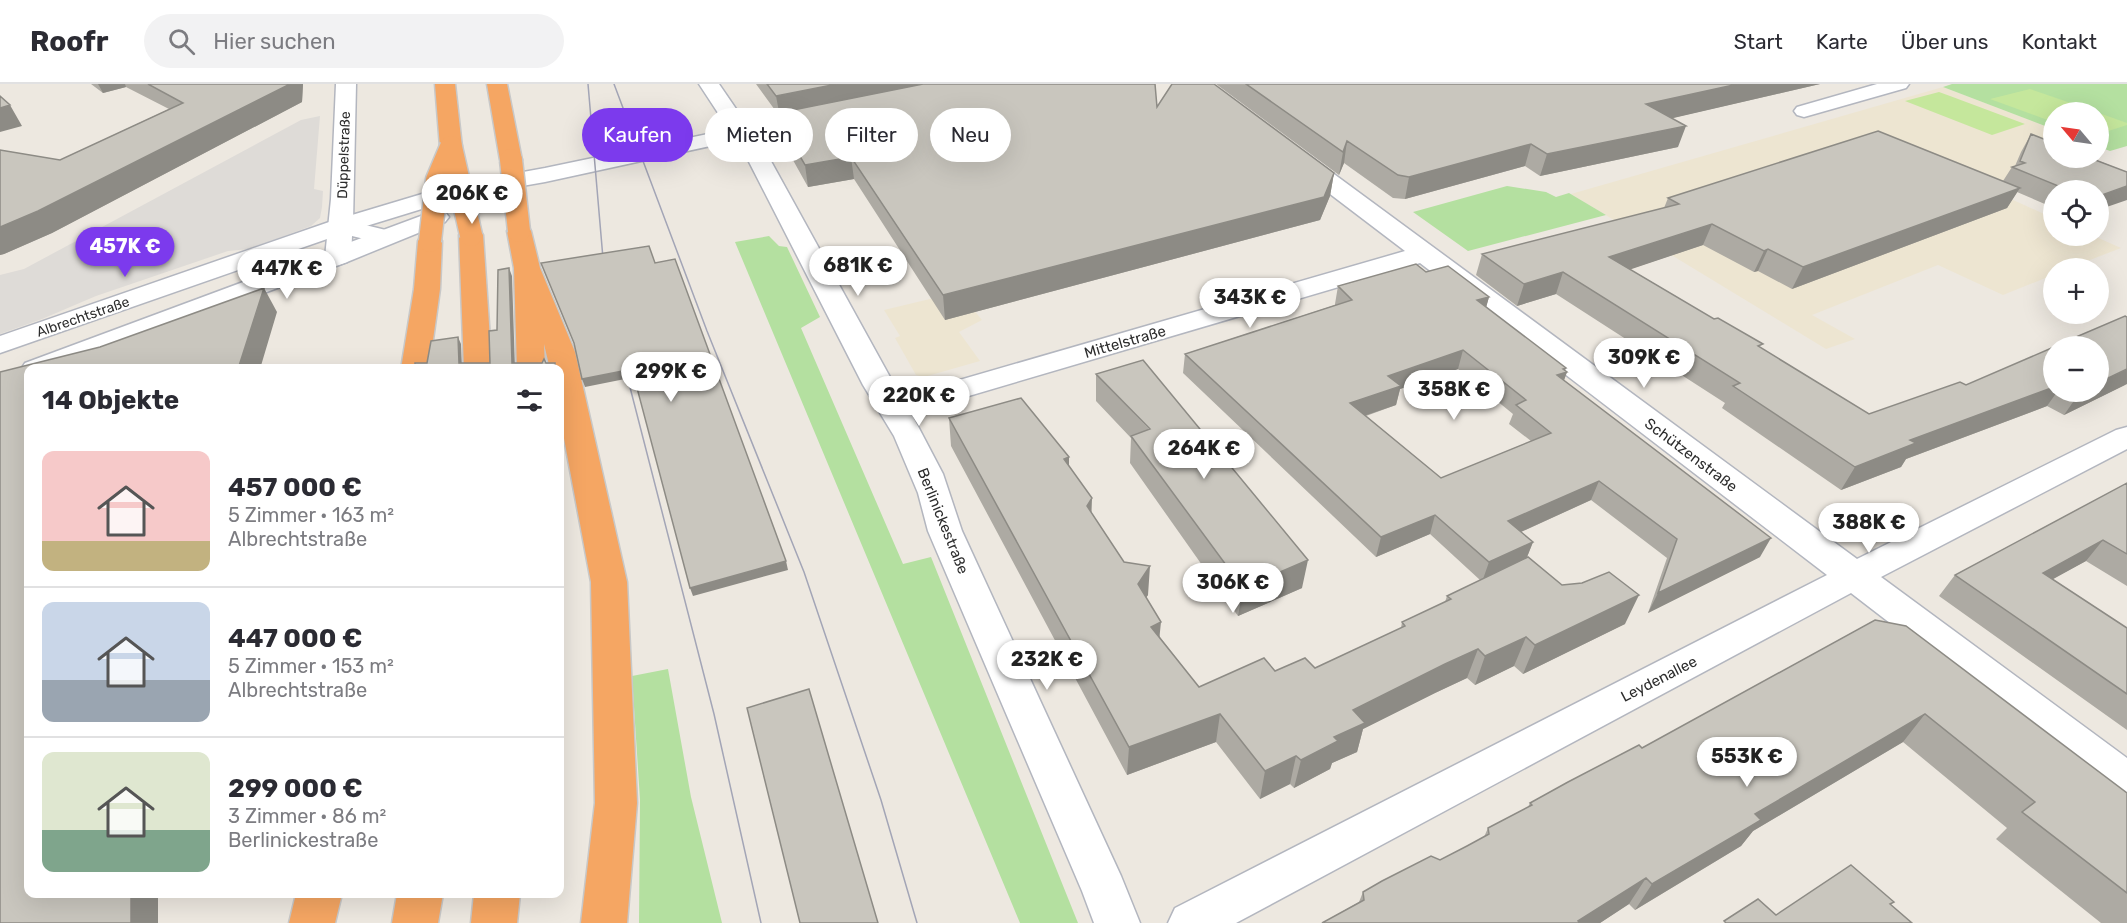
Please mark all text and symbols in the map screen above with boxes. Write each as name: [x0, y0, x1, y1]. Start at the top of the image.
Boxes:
search box: [144, 14, 564, 68]
text: Roofr: [30, 25, 108, 58]
icon: search: [165, 25, 198, 58]
text: Hier suchen: [213, 28, 336, 55]
text: Start: [1734, 29, 1783, 54]
text: Karte: [1816, 29, 1868, 54]
text: Über uns: [1901, 29, 1989, 54]
text: Kontakt: [2022, 29, 2097, 54]
north arrow: [2043, 102, 2109, 168]
map controls: [2043, 102, 2109, 402]
chip: Kaufen: [582, 108, 693, 162]
chip: Mieten: [705, 108, 813, 162]
chip: Filter: [825, 108, 918, 162]
chip: Neu: [930, 108, 1011, 162]
street label: Düppelstraße: [334, 111, 354, 199]
pin: 206K €: [423, 174, 521, 225]
button: locate: [2043, 180, 2109, 246]
text: 206K €: [436, 181, 508, 205]
pin: 457K €: [76, 227, 174, 278]
text: 457K €: [89, 234, 161, 258]
pin: 681K €: [809, 246, 907, 297]
pin: 447K €: [238, 249, 336, 300]
text: 681K €: [823, 253, 893, 277]
text: 447K €: [251, 256, 323, 280]
button: +: [2043, 258, 2109, 324]
pin: 343K €: [1201, 278, 1299, 329]
text: 343K €: [1213, 285, 1287, 309]
street label: Albrechtstraße: [34, 293, 132, 341]
street label: Mittelstraße: [1082, 322, 1168, 362]
button: −: [2043, 336, 2109, 402]
pin: 309K €: [1595, 338, 1693, 389]
text: 309K €: [1608, 345, 1680, 369]
pin: 299K €: [622, 352, 720, 403]
text: 299K €: [635, 359, 707, 383]
pin: 358K €: [1405, 370, 1503, 421]
pin: 220K €: [870, 376, 968, 427]
text: 358K €: [1418, 377, 1490, 401]
text: 220K €: [883, 383, 955, 407]
icon: filters: [513, 384, 546, 417]
text: 14 Objekte: [42, 385, 179, 416]
street label: Schützenstraße: [1641, 414, 1741, 496]
pin: 264K €: [1155, 429, 1253, 480]
text: 264K €: [1168, 436, 1240, 460]
street label: Berlinickestraße: [914, 465, 972, 577]
text: 457 000 €: [228, 472, 362, 503]
icon: home: [90, 475, 162, 547]
text: 5 Zimmer · 163 m²: [228, 503, 394, 527]
pin: 388K €: [1820, 503, 1918, 554]
text: 388K €: [1832, 510, 1906, 534]
text: Albrechtstraße: [228, 527, 367, 551]
pin: 306K €: [1184, 563, 1282, 614]
text: 306K €: [1197, 570, 1269, 594]
text: 447 000 €: [228, 623, 362, 654]
icon: home: [90, 626, 162, 698]
pin: 232K €: [998, 640, 1096, 691]
text: 232K €: [1011, 647, 1083, 671]
street label: Leydenallee: [1618, 652, 1700, 706]
text: 5 Zimmer · 153 m²: [228, 654, 394, 678]
text: Albrechtstraße: [228, 678, 367, 702]
pin: 553K €: [1698, 737, 1796, 788]
text: 553K €: [1711, 744, 1783, 768]
text: 299 000 €: [228, 773, 363, 804]
icon: home: [90, 776, 162, 848]
text: 3 Zimmer · 86 m²: [228, 804, 386, 828]
text: Berlinickestraße: [228, 828, 378, 852]

